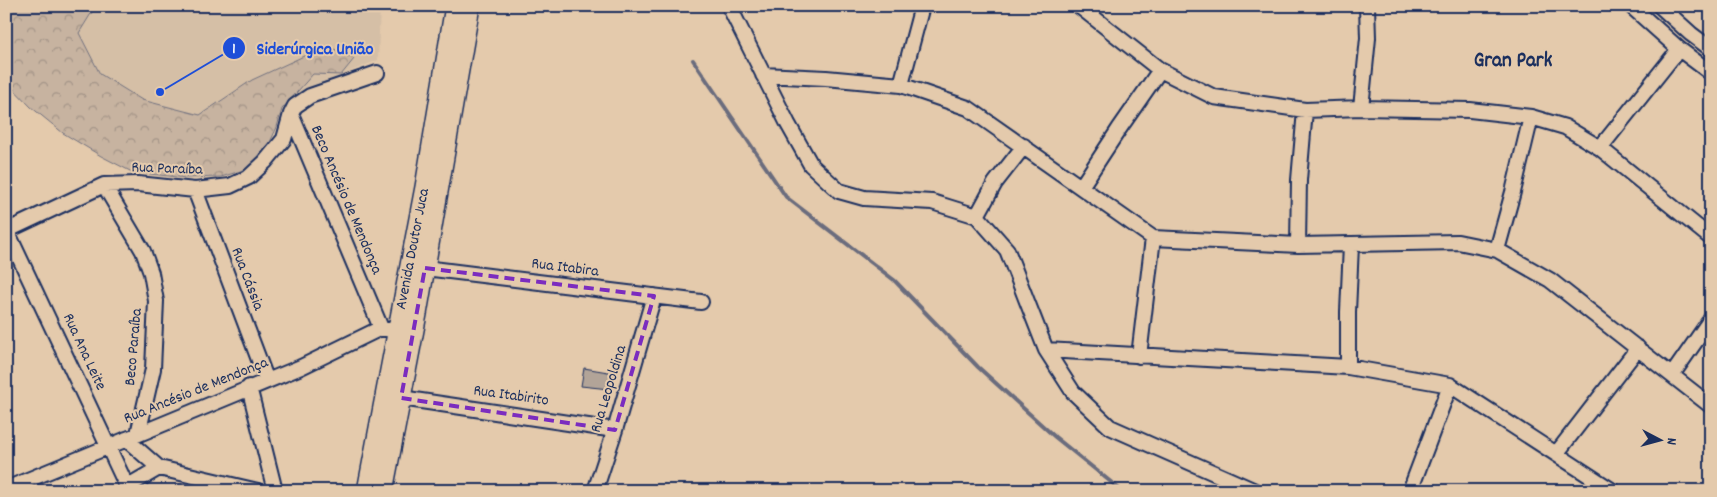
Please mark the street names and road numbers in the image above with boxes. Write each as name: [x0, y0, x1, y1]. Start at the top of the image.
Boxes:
street label: Beco Ancésio de Mendonça: [304, 122, 388, 278]
street label: Rua Paraíba: [131, 156, 204, 182]
street label: Avenida Doutor Juca: [390, 186, 436, 312]
street label: Rua Cássia: [224, 244, 270, 314]
street label: Rua Itabira: [530, 252, 600, 284]
street label: Beco Paraíba: [119, 307, 149, 387]
street label: Rua Ana Leite: [56, 310, 112, 394]
street label: Rua Leopoldina: [585, 342, 633, 435]
street label: Rua Ancésio de Mendonça: [120, 351, 272, 430]
street label: Rua Itabirito: [472, 379, 550, 413]

